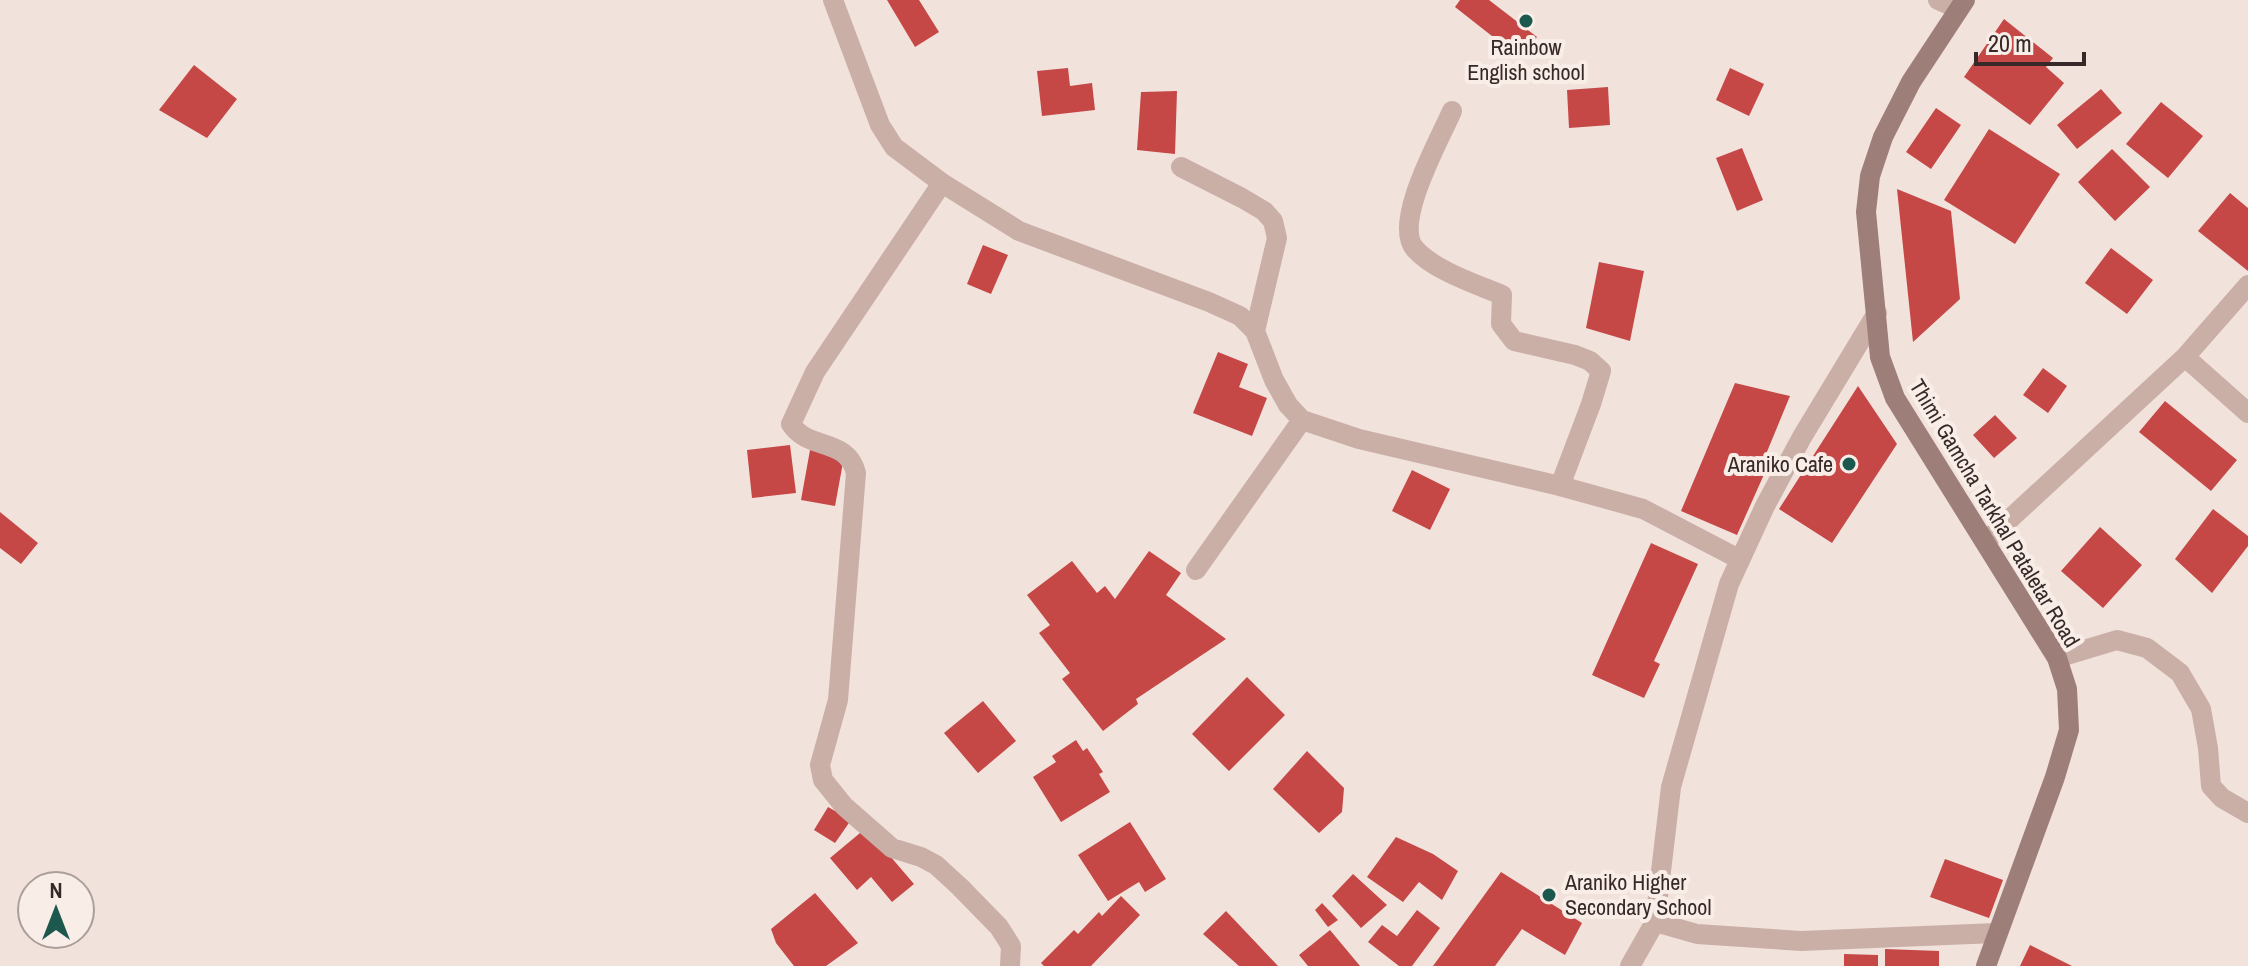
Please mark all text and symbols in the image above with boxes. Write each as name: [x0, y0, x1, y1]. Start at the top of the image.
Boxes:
marker: Rainbow English school: [1517, 12, 1535, 30]
scale bar: [1976, 16, 2084, 66]
text: 20 m: [1988, 27, 2032, 59]
place label: Rainbow English school: [1467, 32, 1585, 87]
street label: Thimi Gamcha Tarkhal Pataletar Road: [1903, 373, 2087, 653]
place label: Araniko Cafe: [1727, 449, 1833, 479]
marker: Araniko Cafe: [1840, 455, 1858, 473]
place label: Araniko Higher Secondary School: [1564, 867, 1711, 922]
north arrow: [16, 870, 96, 950]
text: N: [49, 875, 63, 905]
marker: Araniko Higher Secondary School: [1540, 886, 1558, 904]

